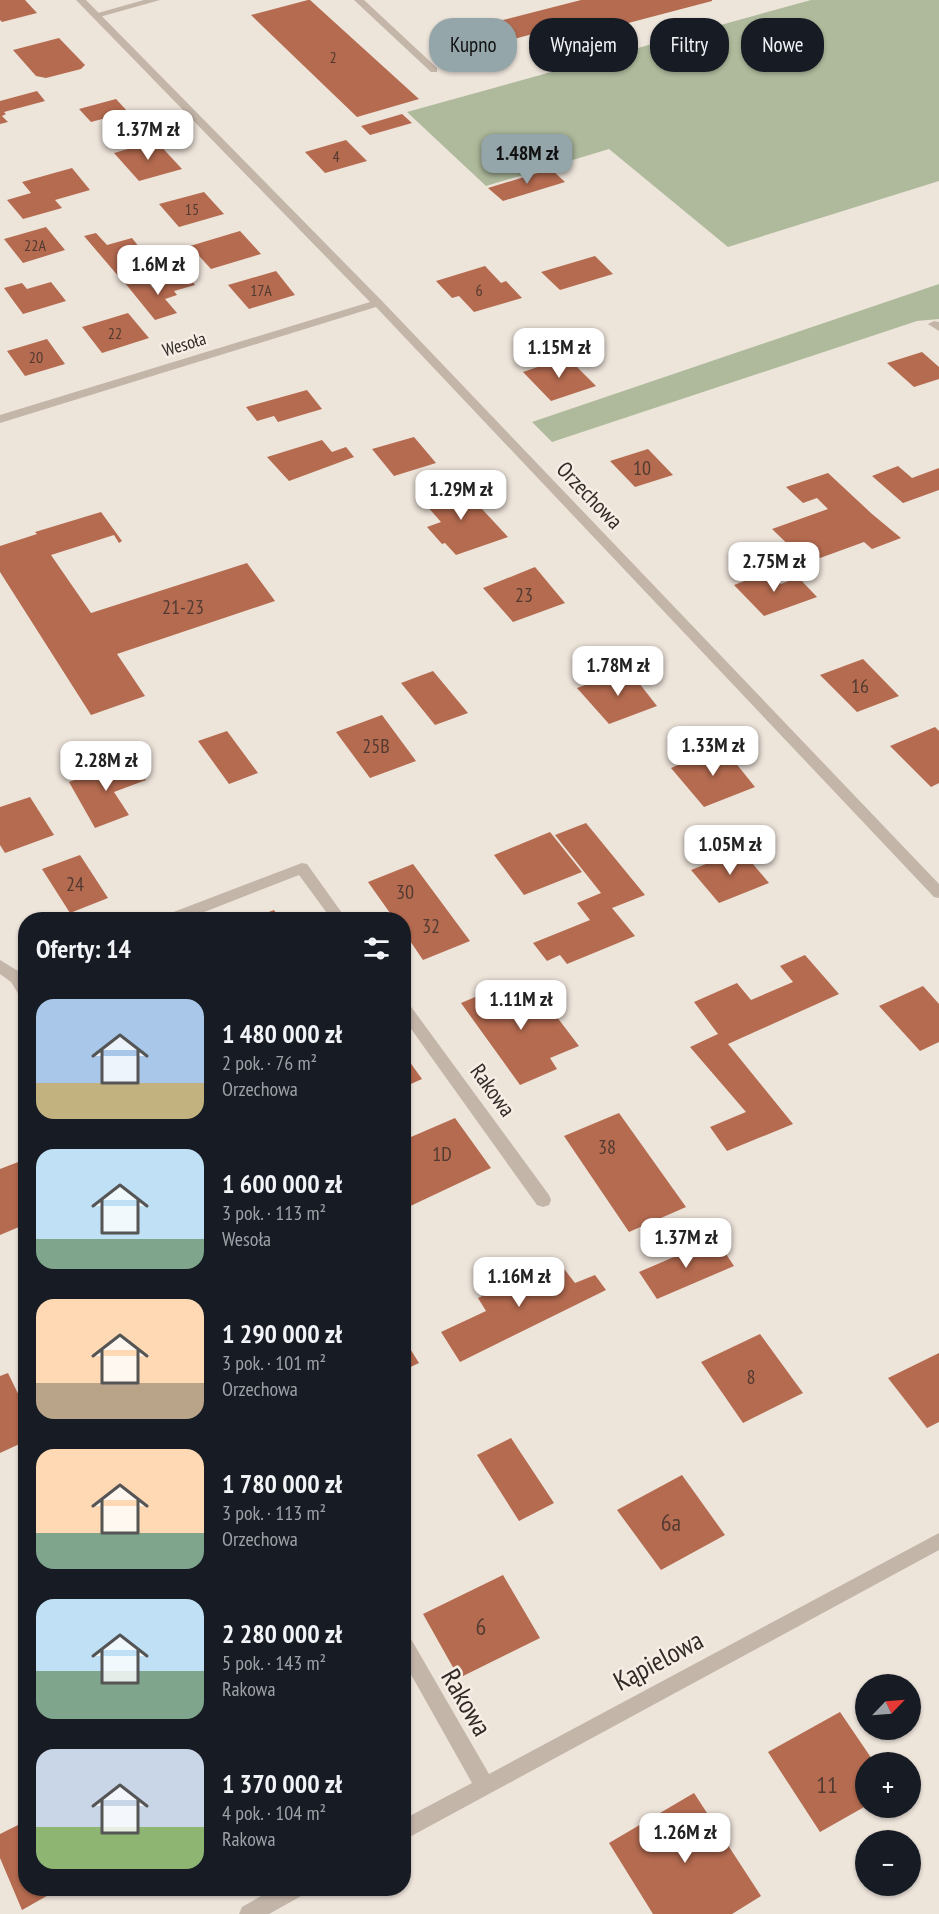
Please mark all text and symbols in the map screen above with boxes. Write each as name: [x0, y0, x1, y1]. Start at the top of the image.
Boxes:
chip: Kupno: [429, 18, 517, 72]
chip: Wynajem: [529, 18, 638, 72]
chip: Filtry: [650, 18, 729, 72]
chip: Nowe: [741, 18, 824, 72]
house number: 2: [329, 47, 337, 67]
pin: 1.37M zł: [86, 110, 210, 161]
text: 1.37M zł: [116, 116, 180, 142]
pin: 1.48M zł: [465, 134, 589, 185]
text: 1.48M zł: [495, 140, 559, 166]
house number: 4: [332, 146, 340, 166]
house number: 15: [185, 199, 199, 219]
house number: 22A: [24, 235, 46, 255]
pin: 1.6M zł: [103, 245, 213, 296]
text: 1.6M zł: [131, 251, 185, 277]
house number: 17A: [250, 280, 272, 300]
house number: 6: [475, 280, 483, 300]
house number: 22: [108, 323, 122, 343]
street label: Wesoła: [160, 327, 208, 361]
pin: 1.15M zł: [497, 328, 621, 379]
text: 1.15M zł: [527, 334, 591, 360]
house number: 20: [29, 347, 43, 367]
street label: Orzechowa: [551, 455, 629, 535]
house number: 10: [633, 455, 651, 481]
pin: 1.29M zł: [399, 470, 523, 521]
text: 1.29M zł: [429, 476, 493, 502]
pin: 2.75M zł: [712, 542, 836, 593]
text: 2.75M zł: [742, 548, 806, 574]
house number: 23: [515, 582, 533, 608]
house number: 21-23: [162, 594, 204, 620]
pin: 1.78M zł: [556, 646, 680, 697]
text: 1.78M zł: [586, 652, 650, 678]
house number: 16: [851, 673, 869, 699]
pin: 1.33M zł: [651, 726, 775, 777]
text: 1.33M zł: [681, 732, 745, 758]
house number: 25B: [362, 733, 390, 759]
pin: 2.28M zł: [44, 741, 168, 792]
text: 2.28M zł: [74, 747, 138, 773]
pin: 1.05M zł: [668, 825, 792, 876]
text: 1.05M zł: [698, 831, 762, 857]
house number: 24: [66, 871, 84, 897]
house number: 30: [396, 879, 414, 905]
house number: 32: [422, 913, 440, 939]
text: Oferty: 14: [36, 932, 131, 965]
icon: filters: [360, 932, 393, 965]
pin: 1.11M zł: [459, 980, 583, 1031]
text: 1.11M zł: [489, 986, 553, 1012]
text: 1 480 000 zł: [222, 1017, 342, 1050]
icon: home: [84, 1023, 156, 1095]
text: 2 pok. · 76 m²: [222, 1050, 317, 1076]
street label: Rakowa: [464, 1058, 522, 1122]
text: Orzechowa: [222, 1076, 298, 1102]
house number: 38: [598, 1134, 616, 1160]
house number: 1D: [432, 1141, 452, 1167]
text: 1 600 000 zł: [222, 1167, 342, 1200]
icon: home: [84, 1173, 156, 1245]
text: 3 pok. · 113 m²: [222, 1200, 326, 1226]
pin: 1.37M zł: [624, 1218, 748, 1269]
text: 1.37M zł: [654, 1224, 718, 1250]
text: Wesoła: [222, 1226, 271, 1252]
pin: 1.16M zł: [457, 1257, 581, 1308]
text: 1.16M zł: [487, 1263, 551, 1289]
text: 1 290 000 zł: [222, 1317, 342, 1350]
icon: home: [84, 1323, 156, 1395]
text: 3 pok. · 101 m²: [222, 1350, 326, 1376]
house number: 8: [747, 1364, 756, 1390]
text: Orzechowa: [222, 1376, 298, 1402]
text: 1 780 000 zł: [222, 1467, 342, 1500]
icon: home: [84, 1473, 156, 1545]
text: 3 pok. · 113 m²: [222, 1500, 326, 1526]
house number: 6a: [661, 1507, 681, 1538]
text: Orzechowa: [222, 1526, 298, 1552]
house number: 6: [476, 1611, 486, 1642]
text: 2 280 000 zł: [222, 1617, 342, 1650]
street label: Kąpielowa: [607, 1622, 709, 1698]
icon: home: [84, 1623, 156, 1695]
text: 5 pok. · 143 m²: [222, 1650, 326, 1676]
street label: Rakowa: [434, 1662, 500, 1742]
north arrow: [855, 1674, 921, 1740]
map controls: [855, 1674, 921, 1896]
text: Rakowa: [222, 1676, 275, 1702]
button: +: [855, 1752, 921, 1818]
text: 1 370 000 zł: [222, 1767, 342, 1800]
house number: 11: [816, 1769, 838, 1800]
icon: home: [84, 1773, 156, 1845]
text: 4 pok. · 104 m²: [222, 1800, 326, 1826]
pin: 1.26M zł: [623, 1813, 747, 1864]
text: 1.26M zł: [653, 1819, 717, 1845]
text: Rakowa: [222, 1826, 275, 1852]
button: −: [855, 1830, 921, 1896]

